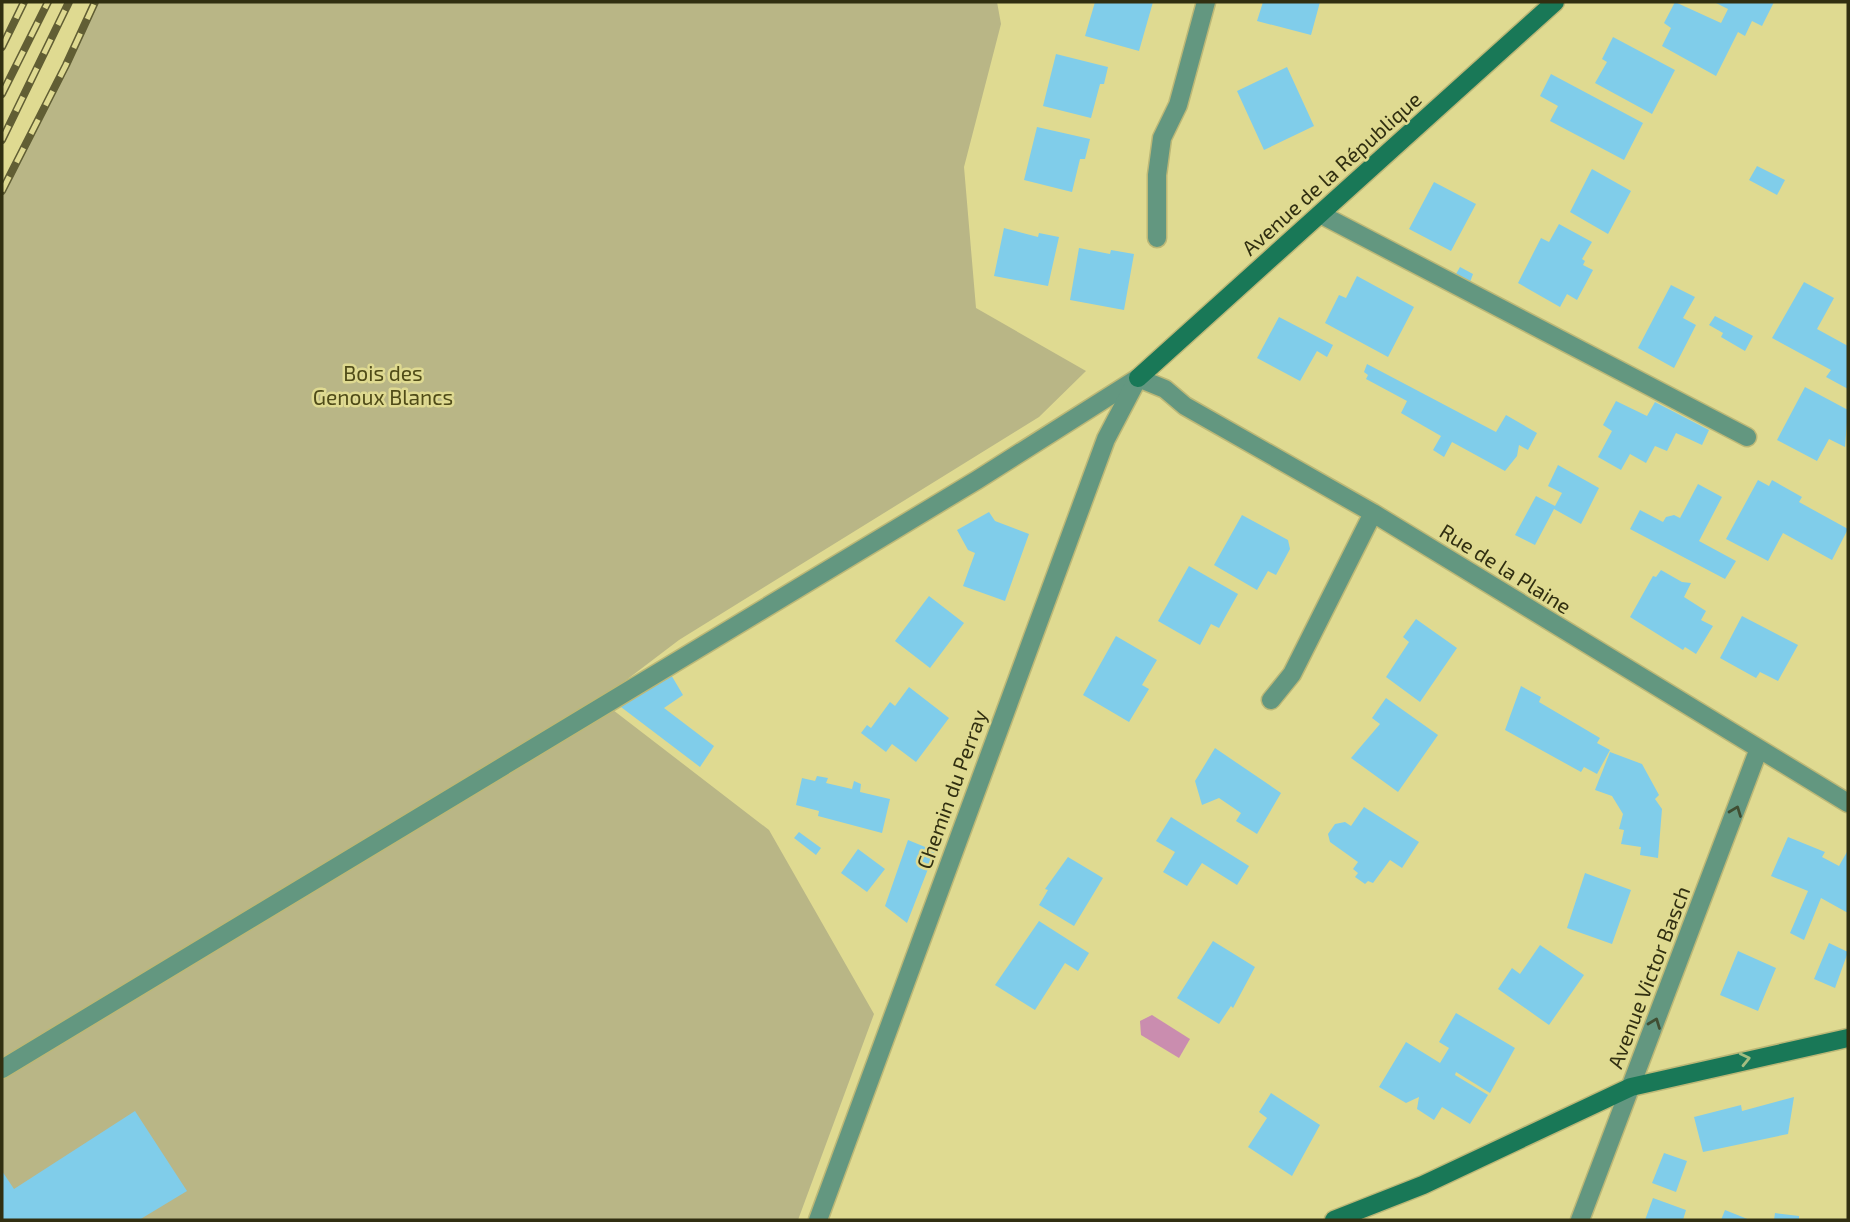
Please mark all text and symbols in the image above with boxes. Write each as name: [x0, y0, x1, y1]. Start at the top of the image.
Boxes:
street label: Avenue de la République: [1236, 86, 1426, 260]
park label: Bois des Genoux Blancs: [313, 360, 453, 409]
street label: Rue de la Plaine: [1436, 518, 1576, 618]
street label: Chemin du Perray: [911, 706, 991, 872]
one-way arrow: [1727, 805, 1741, 817]
street label: Avenue Victor Basch: [1602, 882, 1694, 1072]
one-way arrow: [1647, 1018, 1661, 1030]
one-way arrow: [1739, 1053, 1751, 1067]

